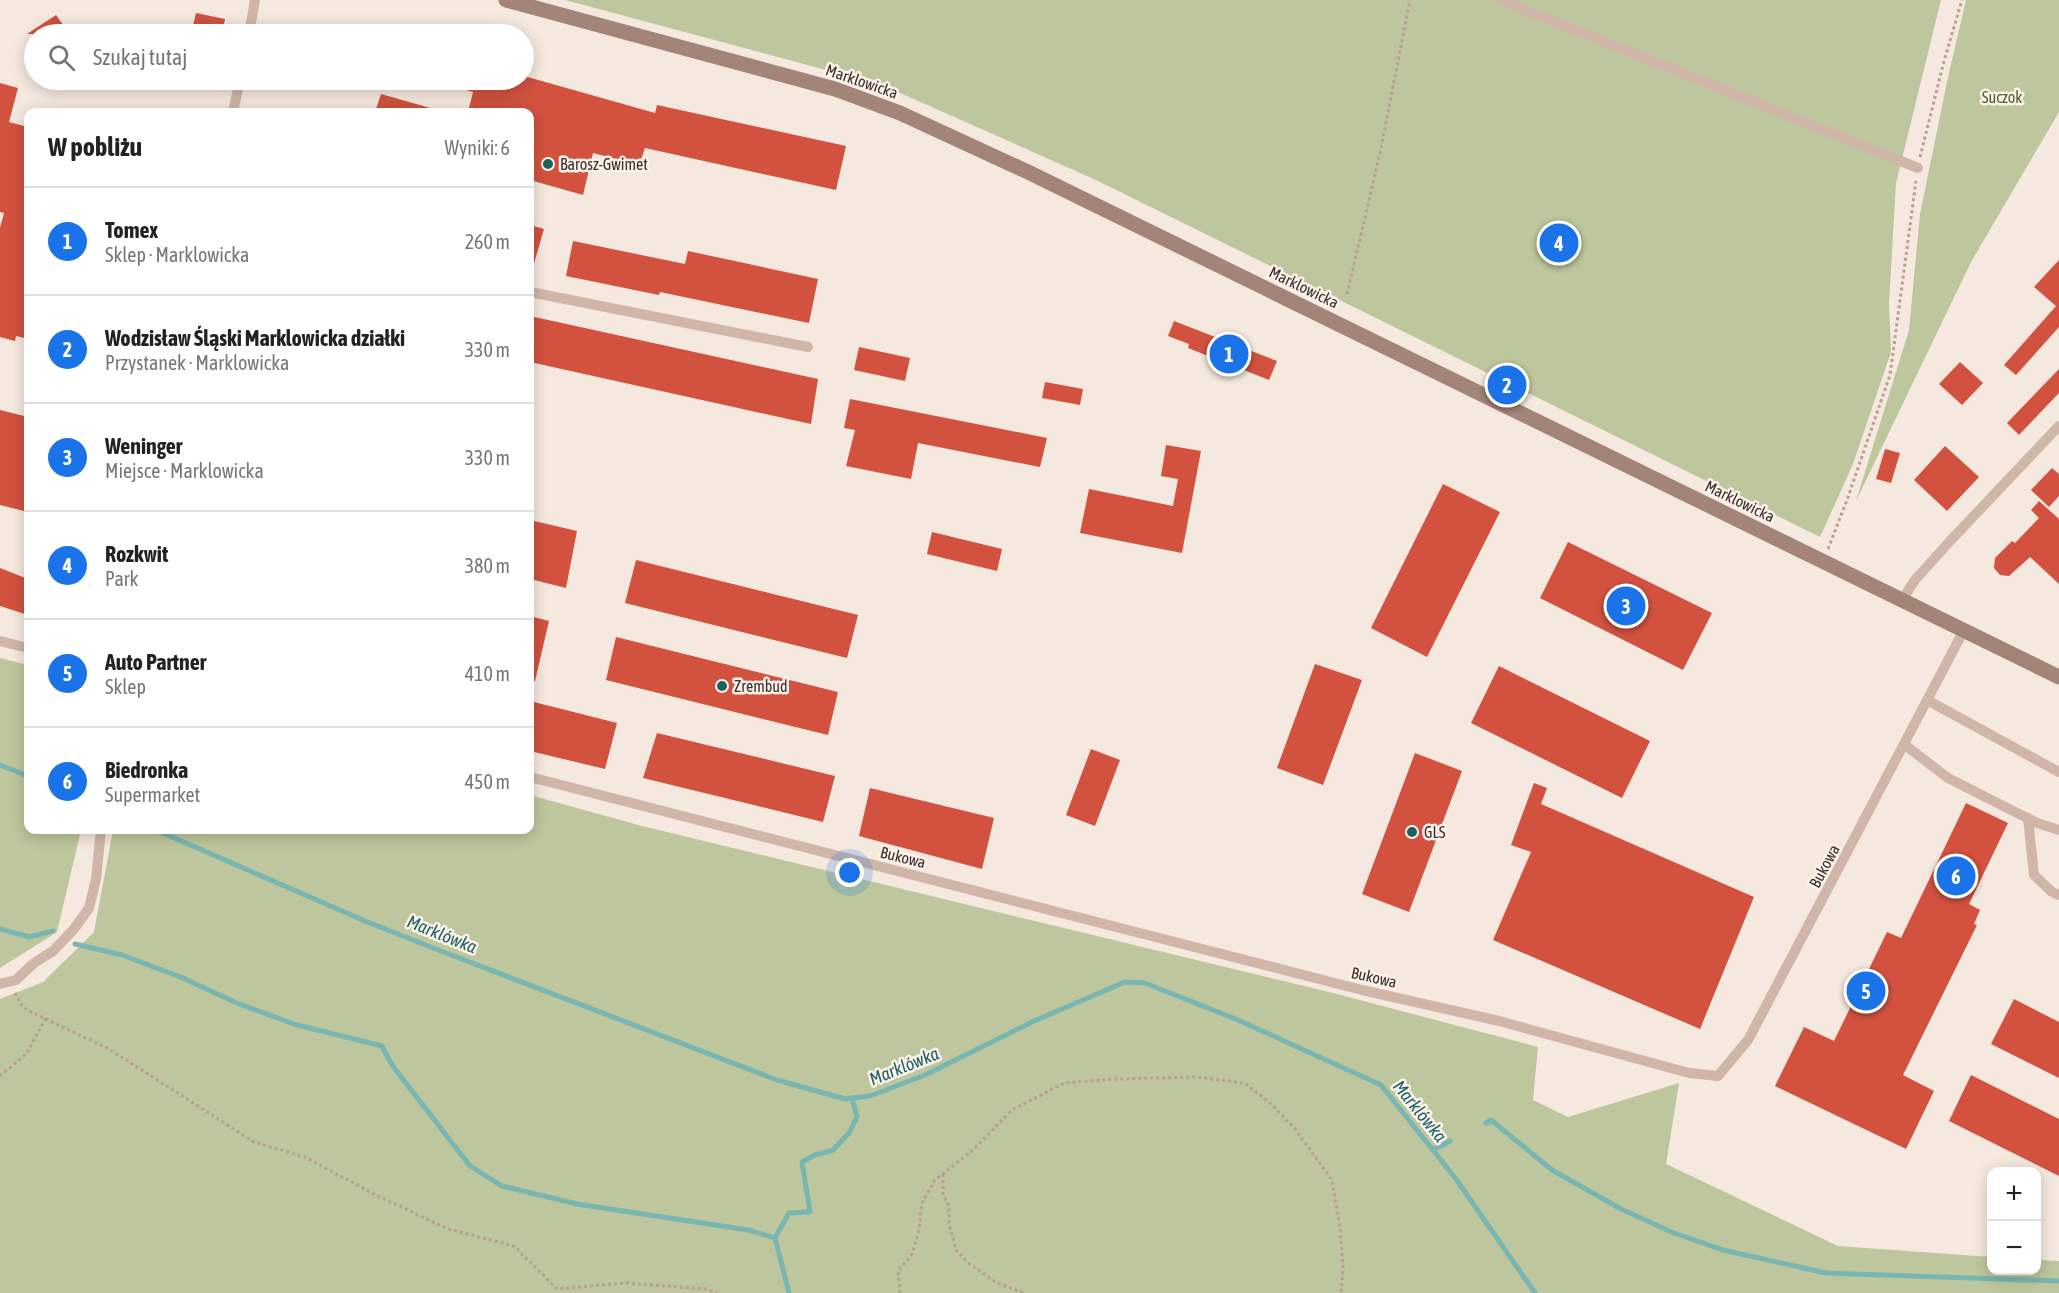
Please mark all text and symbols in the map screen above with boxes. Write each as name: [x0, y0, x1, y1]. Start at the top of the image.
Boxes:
search box: [24, 24, 534, 90]
icon: search: [45, 41, 78, 74]
text: Szukaj tutaj: [93, 44, 187, 70]
street label: Marklowicka: [824, 60, 900, 102]
park label: Suczok: [1982, 88, 2022, 106]
text: W pobliżu: [48, 132, 142, 162]
text: Wyniki: 6: [444, 136, 510, 159]
place label: Barosz-Gwimet: [560, 155, 648, 173]
marker: Barosz-Gwimet: [541, 157, 555, 171]
text: Tomex: [105, 217, 158, 243]
pin: 4: [1540, 220, 1578, 266]
text: 1: [63, 230, 72, 253]
text: 260 m: [465, 230, 510, 253]
text: Sklep · Marklowicka: [105, 243, 249, 266]
street label: Marklowicka: [1266, 262, 1342, 312]
text: Wodzisław Śląski Marklowicka działki: [105, 325, 405, 351]
pin: 1: [1210, 332, 1248, 376]
text: 2: [63, 338, 72, 361]
text: 330 m: [465, 338, 510, 361]
text: Przystanek · Marklowicka: [105, 351, 289, 374]
pin: 2: [1488, 362, 1526, 408]
text: Weninger: [105, 433, 182, 459]
text: 3: [63, 446, 72, 469]
text: 330 m: [465, 446, 510, 469]
text: Miejsce · Marklowicka: [105, 459, 264, 482]
street label: Marklowicka: [1702, 476, 1778, 526]
text: Rozkwit: [105, 541, 168, 567]
text: 4: [63, 554, 72, 577]
text: 380 m: [465, 554, 510, 577]
text: Park: [105, 567, 138, 590]
pin: 3: [1606, 584, 1646, 628]
text: Auto Partner: [105, 649, 206, 675]
text: 5: [63, 662, 72, 685]
text: 410 m: [465, 662, 510, 685]
text: Sklep: [105, 675, 146, 698]
place label: Zrembud: [734, 677, 788, 695]
marker: Zrembud: [715, 679, 729, 693]
text: Biedronka: [105, 757, 188, 783]
text: 6: [63, 770, 72, 793]
text: 450 m: [465, 770, 510, 793]
text: Supermarket: [105, 783, 200, 806]
place label: GLS: [1424, 823, 1446, 841]
marker: GLS: [1405, 825, 1419, 839]
street label: Bukowa: [1805, 841, 1843, 891]
street label: Bukowa: [878, 843, 928, 871]
pin: 6: [1936, 854, 1976, 898]
your location: [835, 858, 864, 887]
water label: Marklówka: [404, 911, 480, 958]
street label: Bukowa: [1349, 963, 1399, 991]
pin: 5: [1846, 968, 1886, 1014]
water label: Marklówka: [866, 1042, 942, 1089]
water label: Marklówka: [1389, 1076, 1452, 1147]
map controls: [1987, 1167, 2041, 1275]
button: +: [1987, 1167, 2041, 1221]
button: −: [1987, 1221, 2041, 1275]

